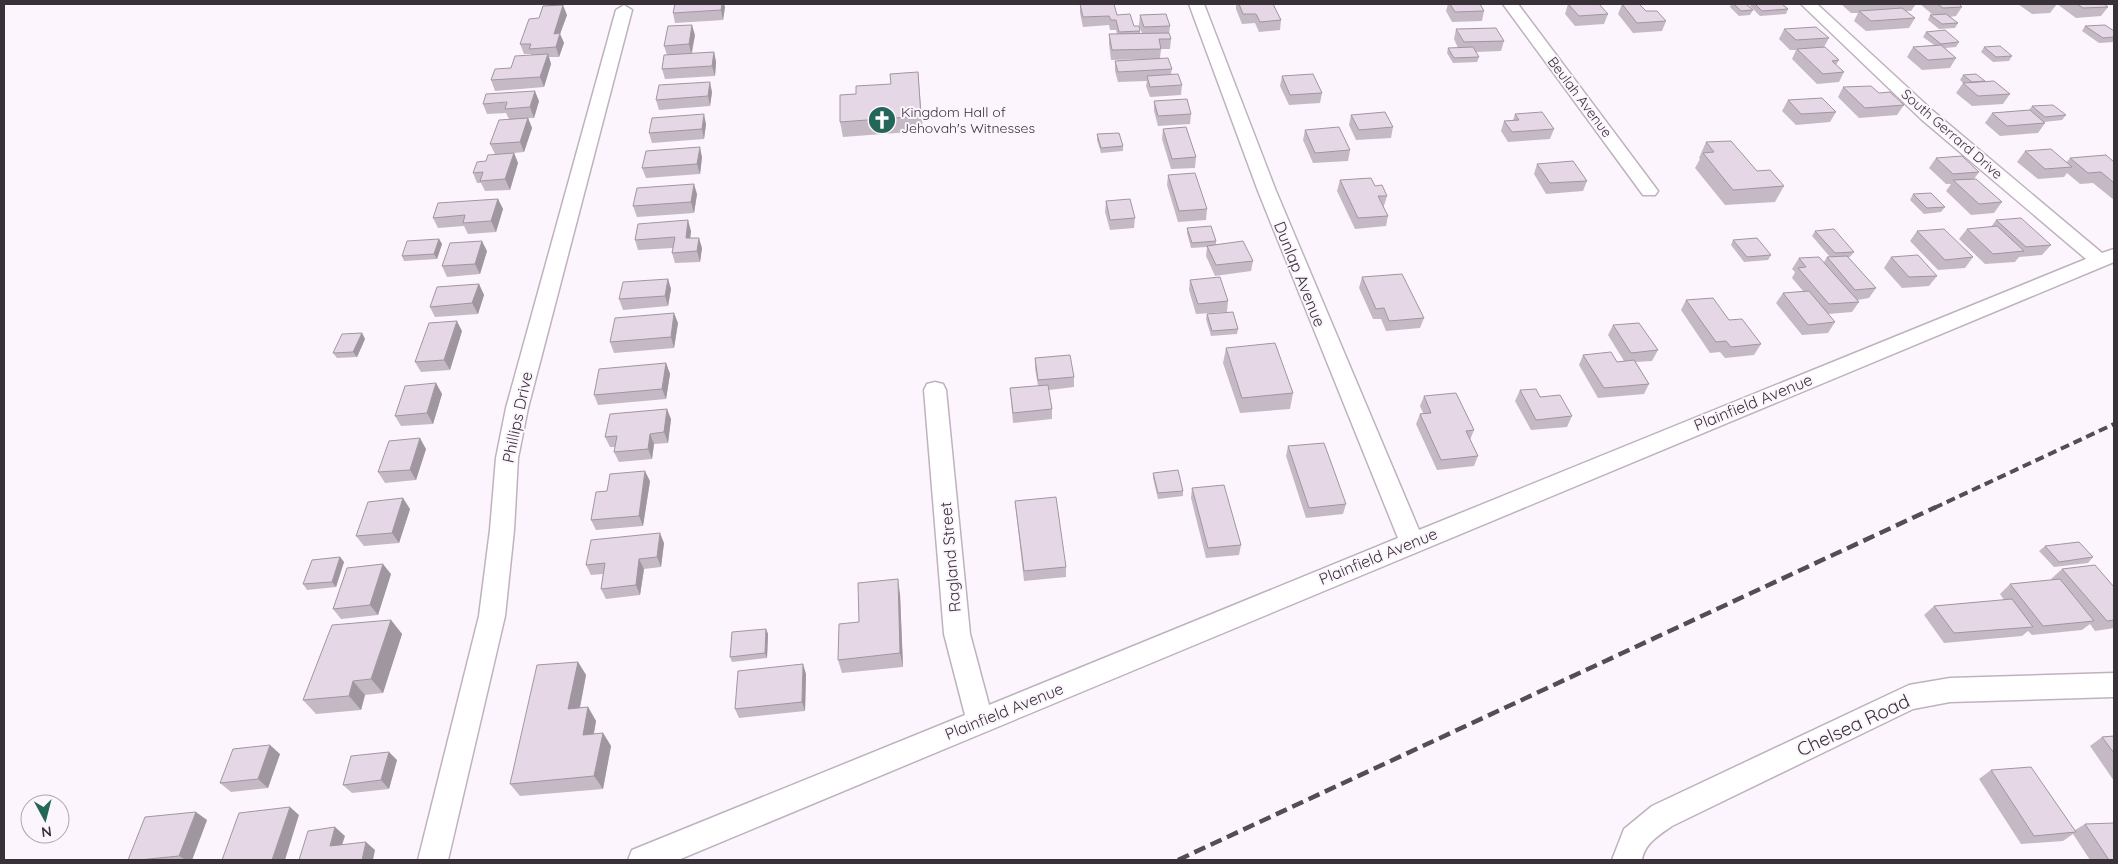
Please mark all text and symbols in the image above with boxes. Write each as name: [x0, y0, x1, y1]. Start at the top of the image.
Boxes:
street label: Beulah Avenue: [1544, 53, 1616, 141]
street label: South Gerrard Drive: [1898, 85, 2007, 183]
place label: Kingdom Hall of Jehovah's Witnesses: [901, 103, 1035, 137]
church icon: Kingdom Hall of Jehovah's Witnesses: [867, 105, 897, 135]
street label: Dunlap Avenue: [1270, 218, 1330, 330]
street label: Phillips Drive: [498, 369, 536, 465]
street label: Plainfield Avenue: [1691, 369, 1815, 435]
street label: Ragland Street: [935, 501, 965, 613]
street label: Plainfield Avenue: [1316, 523, 1440, 589]
street label: Plainfield Avenue: [942, 678, 1066, 744]
street label: Chelsea Road: [1793, 688, 1913, 762]
north arrow: [20, 794, 70, 844]
text: N: [40, 822, 53, 841]

